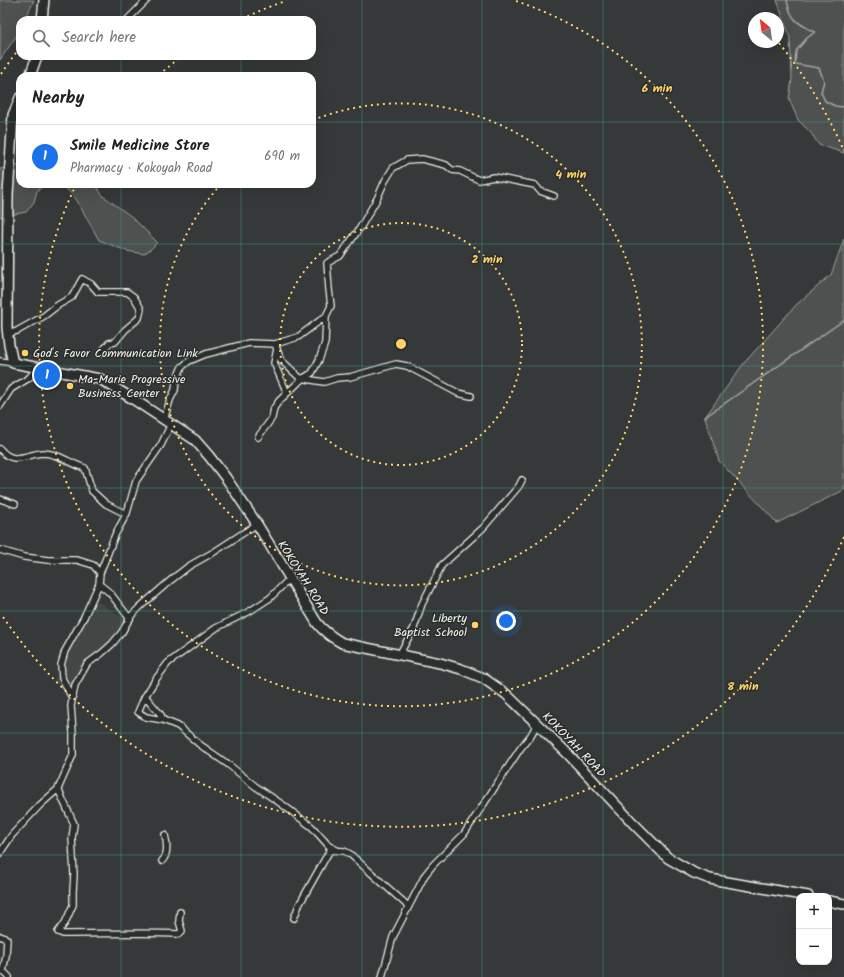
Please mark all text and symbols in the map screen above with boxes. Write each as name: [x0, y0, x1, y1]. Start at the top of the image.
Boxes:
north arrow: [748, 12, 784, 48]
search box: [16, 16, 316, 60]
text: Search here: [62, 26, 136, 50]
icon: search: [30, 27, 52, 49]
text: 6 min: [642, 79, 673, 98]
text: Nearby: [32, 85, 84, 112]
text: Smile Medicine Store: [70, 134, 209, 158]
text: 1: [43, 146, 47, 167]
text: 690 m: [264, 146, 300, 167]
text: Pharmacy · Kokoyah Road: [70, 158, 212, 179]
text: 4 min: [556, 165, 587, 184]
text: 2 min: [471, 250, 503, 269]
centre of rings: [394, 337, 408, 351]
place label: God's Favor Communication Link: [33, 344, 198, 363]
marker: God's Favor Communication Link: [20, 348, 30, 358]
pin: 1: [34, 360, 60, 390]
place label: Ma-Marie Progressive Business Center: [78, 370, 186, 403]
marker: Ma-Marie Progressive Business Center: [65, 381, 75, 391]
street label: KOKOYAH ROAD: [272, 537, 334, 619]
place label: Liberty Baptist School: [394, 609, 467, 642]
your location: [496, 611, 516, 631]
marker: Liberty Baptist School: [470, 620, 480, 630]
text: 8 min: [727, 677, 759, 696]
street label: KOKOYAH ROAD: [538, 708, 611, 782]
map controls: [796, 893, 832, 965]
button: +: [796, 893, 832, 929]
button: −: [796, 929, 832, 965]

